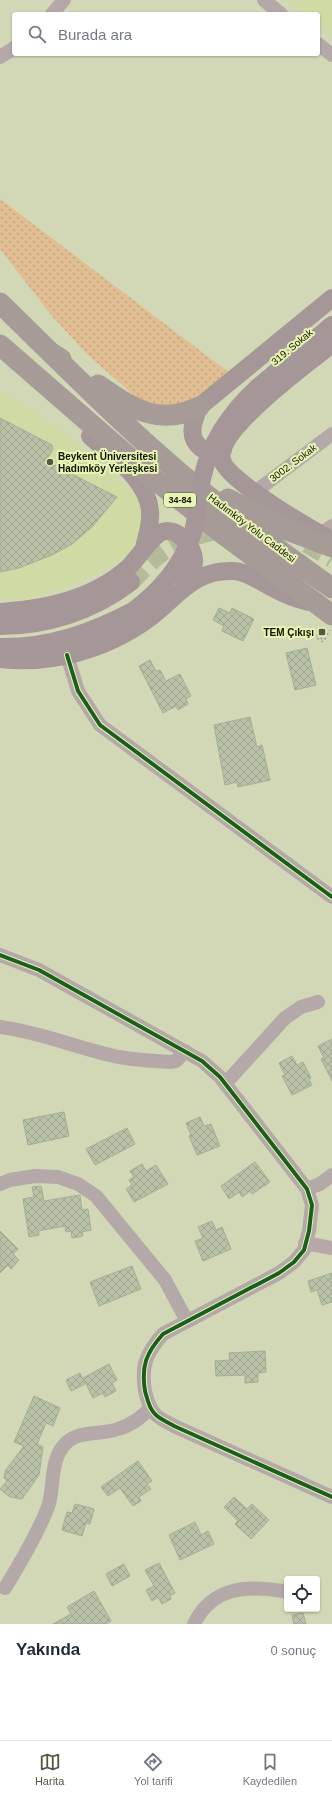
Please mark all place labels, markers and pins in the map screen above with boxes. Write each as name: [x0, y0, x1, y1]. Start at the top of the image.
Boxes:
place label: Beykent Üniversitesi Hadımköy Yerleşkesi: [58, 450, 158, 474]
marker: Beykent Üniversitesi Hadımköy Yerleşkesi: [45, 457, 55, 467]
place label: TEM Çıkışı: [263, 627, 314, 638]
marker: TEM Çıkışı: [317, 627, 327, 637]

